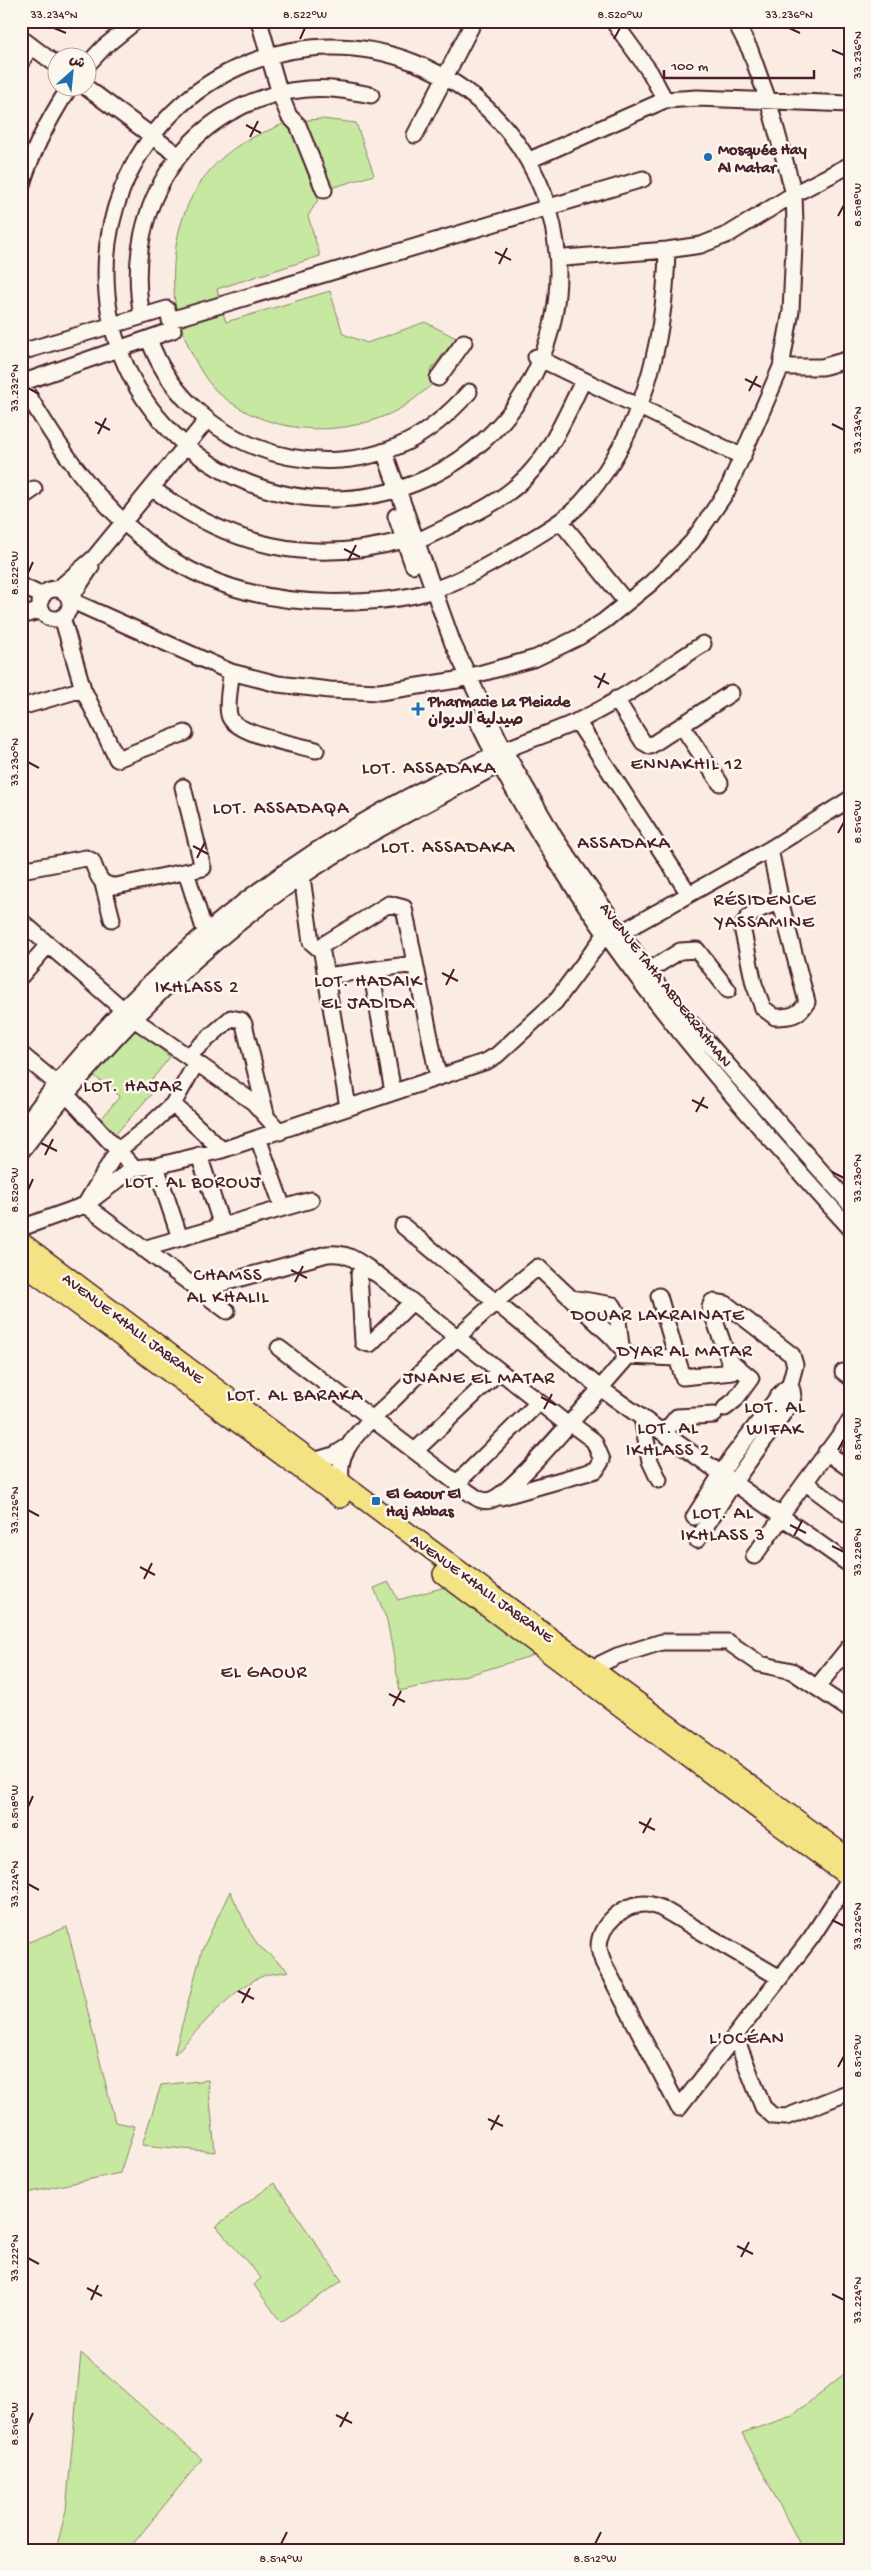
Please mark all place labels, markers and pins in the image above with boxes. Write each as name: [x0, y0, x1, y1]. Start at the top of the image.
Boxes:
place label: Mosquée Hay Al Matar: [717, 142, 807, 179]
marker: Mosquée Hay Al Matar: [702, 151, 714, 163]
place label: Pharmacie La Pleiade صيدلية الديوان: [427, 694, 571, 731]
marker: Pharmacie La Pleiade صيدلية الديوان: [412, 703, 424, 715]
place label: El Gaour El Haj Abbas: [386, 1486, 461, 1523]
marker: El Gaour El Haj Abbas: [370, 1495, 382, 1507]

